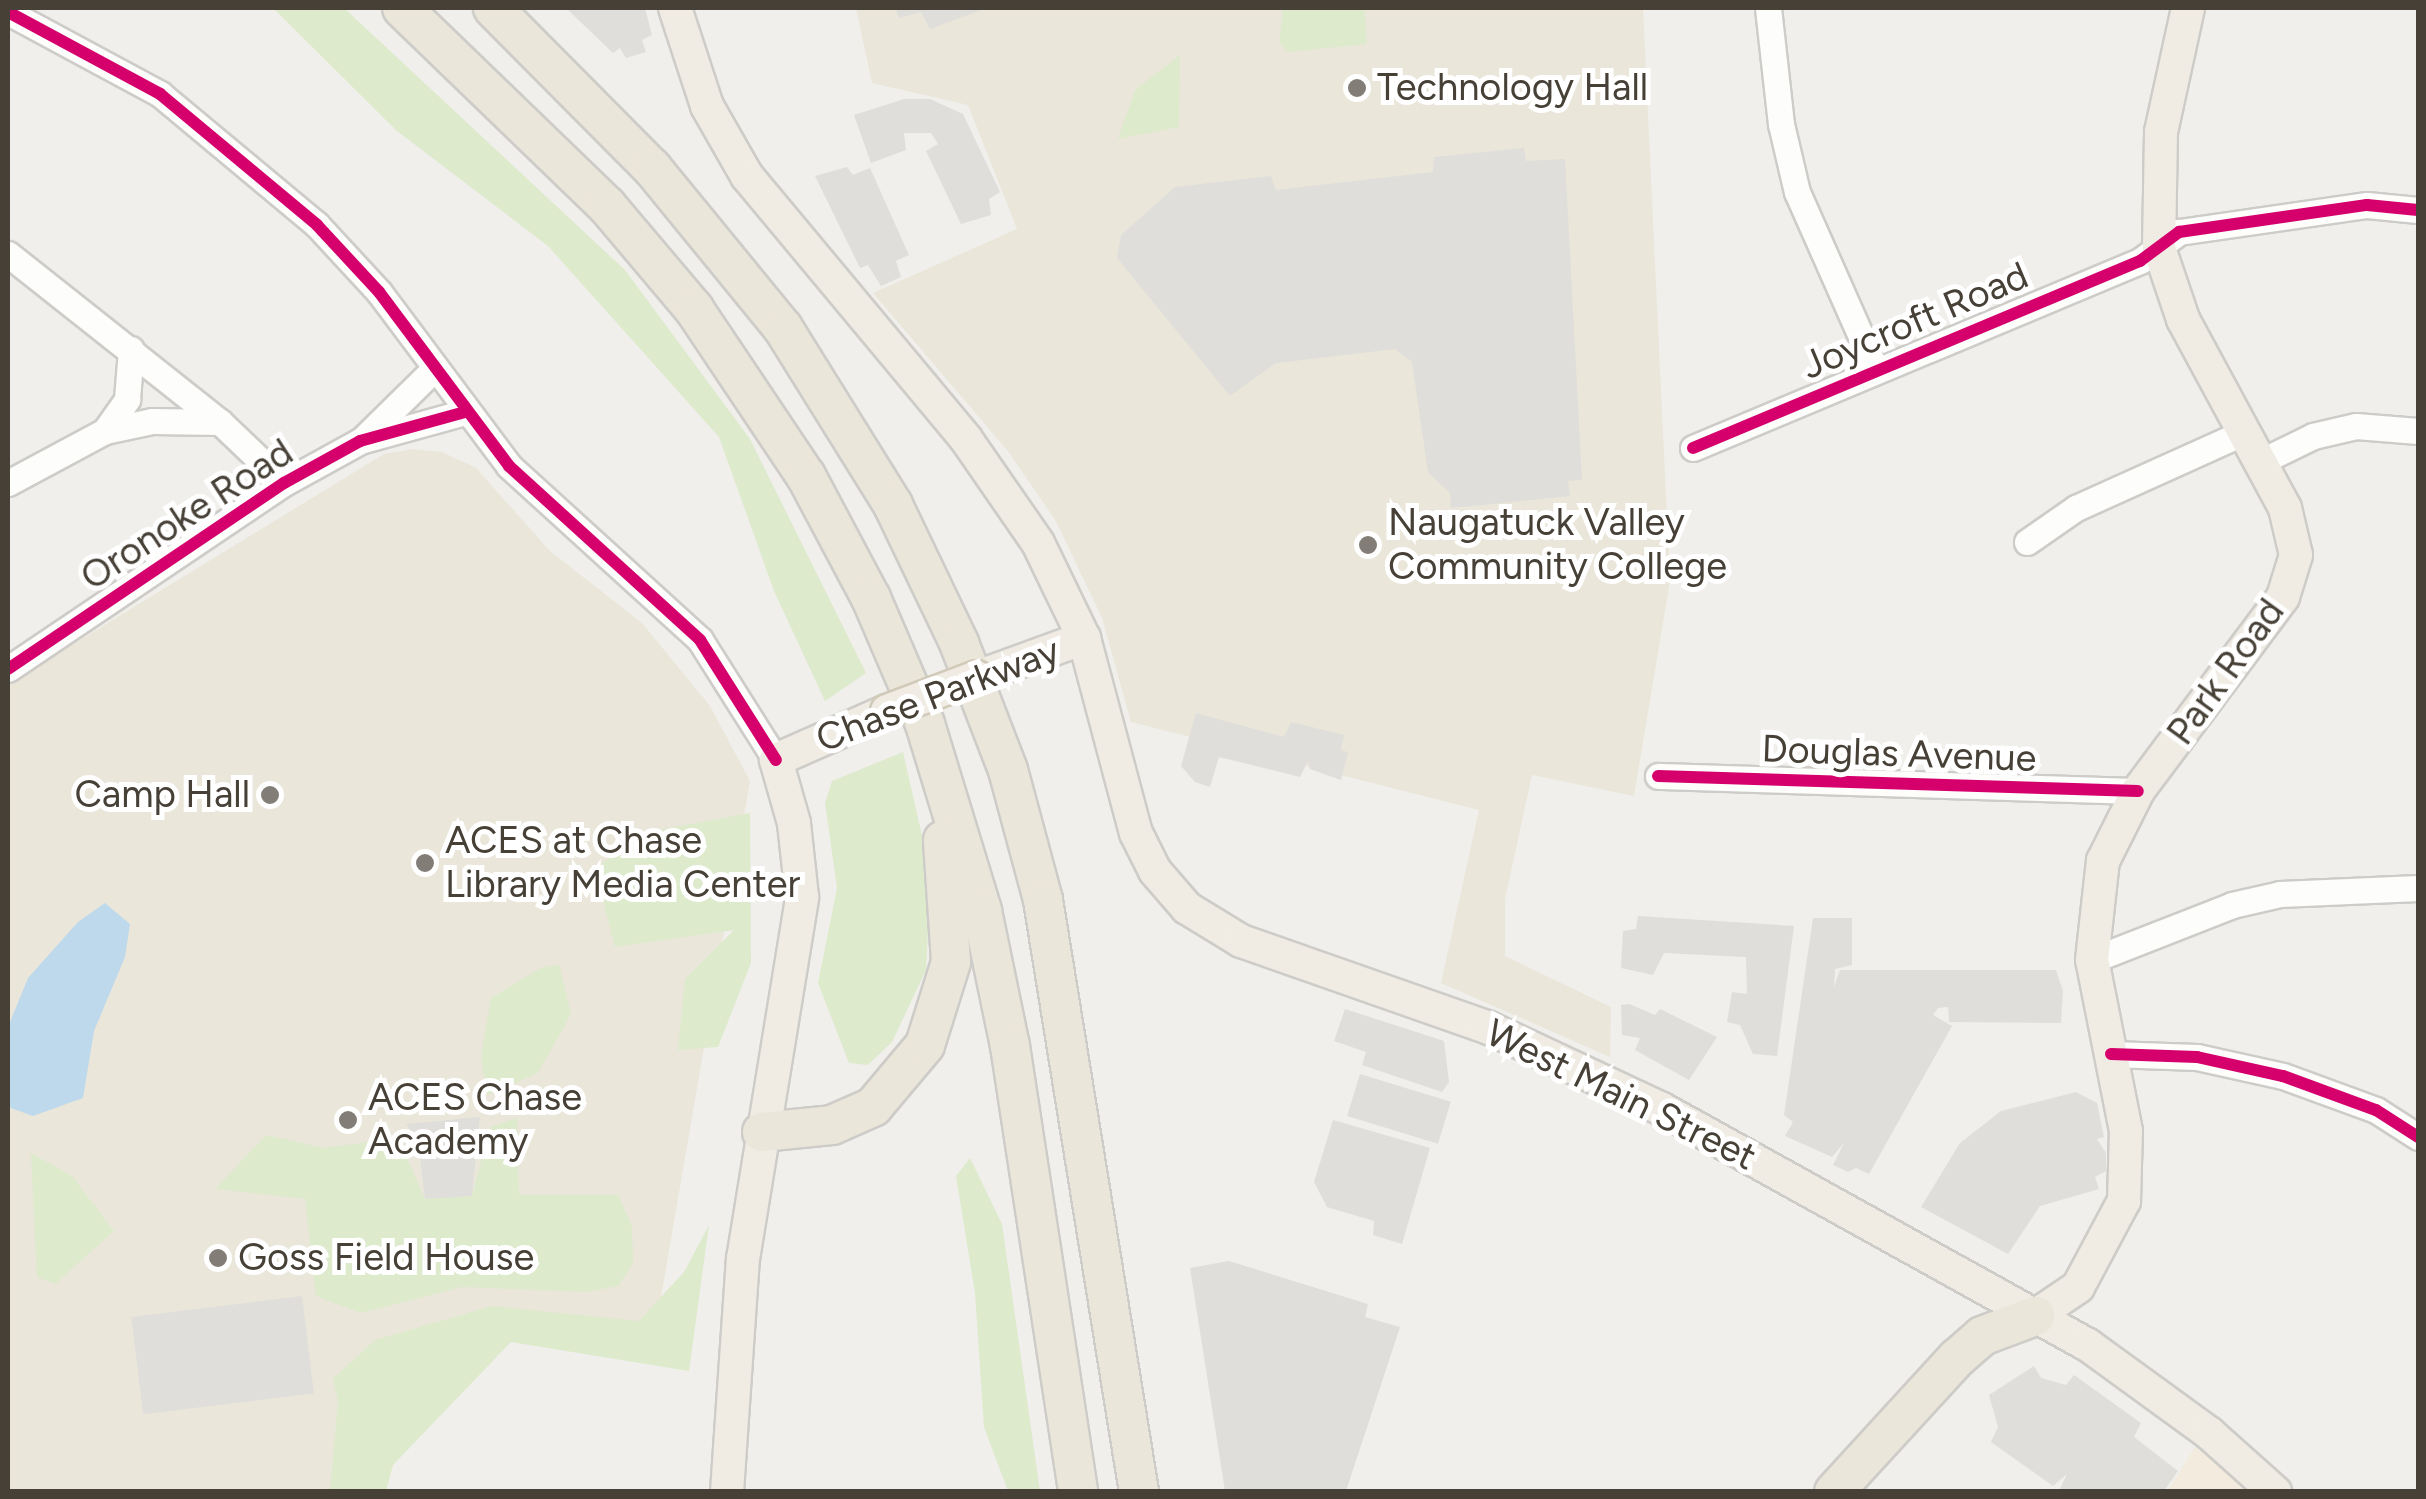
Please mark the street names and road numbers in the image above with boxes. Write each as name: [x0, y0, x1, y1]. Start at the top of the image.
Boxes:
street label: Joycroft Road: [1795, 253, 2035, 389]
street label: Oronoke Road: [73, 430, 301, 600]
street label: Park Road: [2158, 590, 2294, 754]
street label: Chase Parkway: [810, 628, 1066, 762]
street label: Douglas Avenue: [1761, 726, 2037, 782]
street label: West Main Street: [1479, 1010, 1763, 1180]

